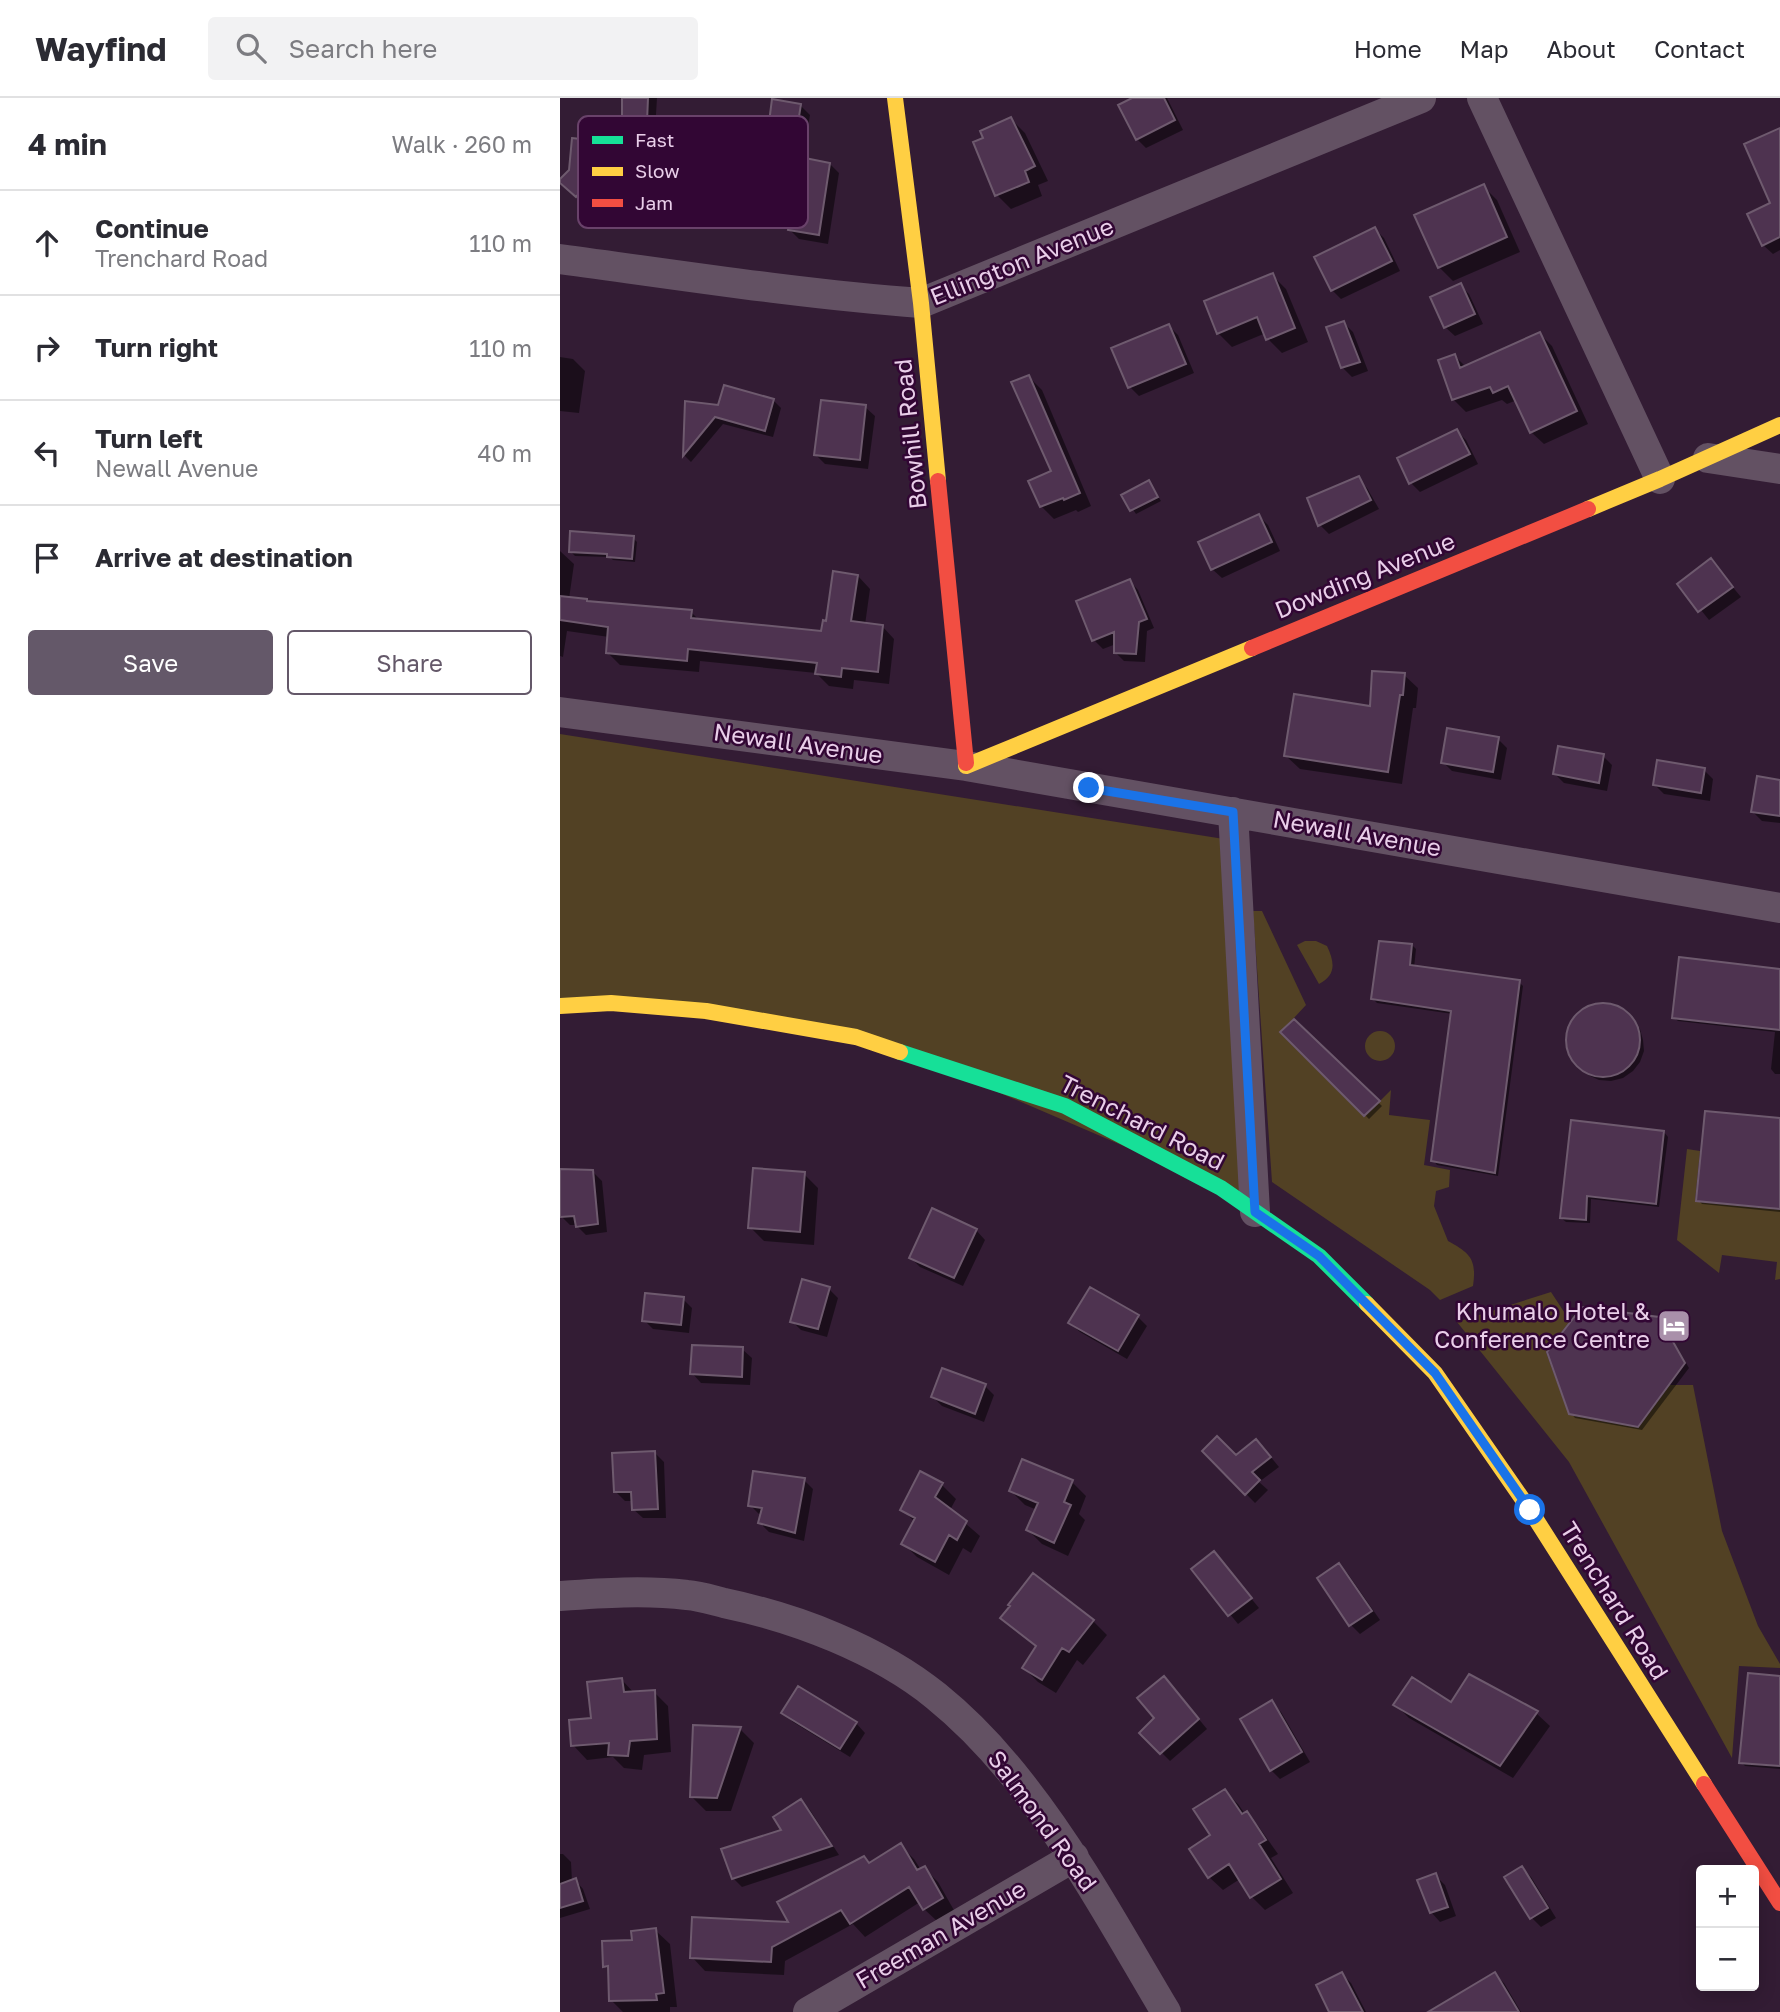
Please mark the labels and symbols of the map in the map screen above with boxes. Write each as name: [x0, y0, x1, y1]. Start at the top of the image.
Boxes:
legend: [578, 116, 808, 228]
text: Fast: [635, 128, 674, 151]
text: Slow: [635, 159, 680, 182]
text: Jam: [635, 191, 673, 214]
street label: Ellington Avenue: [925, 211, 1117, 311]
street label: Bowhill Road: [887, 358, 932, 511]
street label: Dowding Avenue: [1270, 525, 1459, 624]
street label: Newall Avenue: [712, 716, 885, 769]
route end: [1073, 772, 1104, 803]
street label: Newall Avenue: [1271, 803, 1444, 862]
street label: Trenchard Road: [1056, 1068, 1230, 1176]
place label: Khumalo Hotel & Conference Centre: [1434, 1296, 1650, 1353]
hotel icon: Khumalo Hotel & Conference Centre: [1655, 1307, 1693, 1345]
route start: [1514, 1494, 1545, 1525]
street label: Trenchard Road: [1555, 1516, 1675, 1684]
street label: Salmond Road: [983, 1744, 1104, 1896]
street label: Freeman Avenue: [850, 1873, 1030, 1994]

